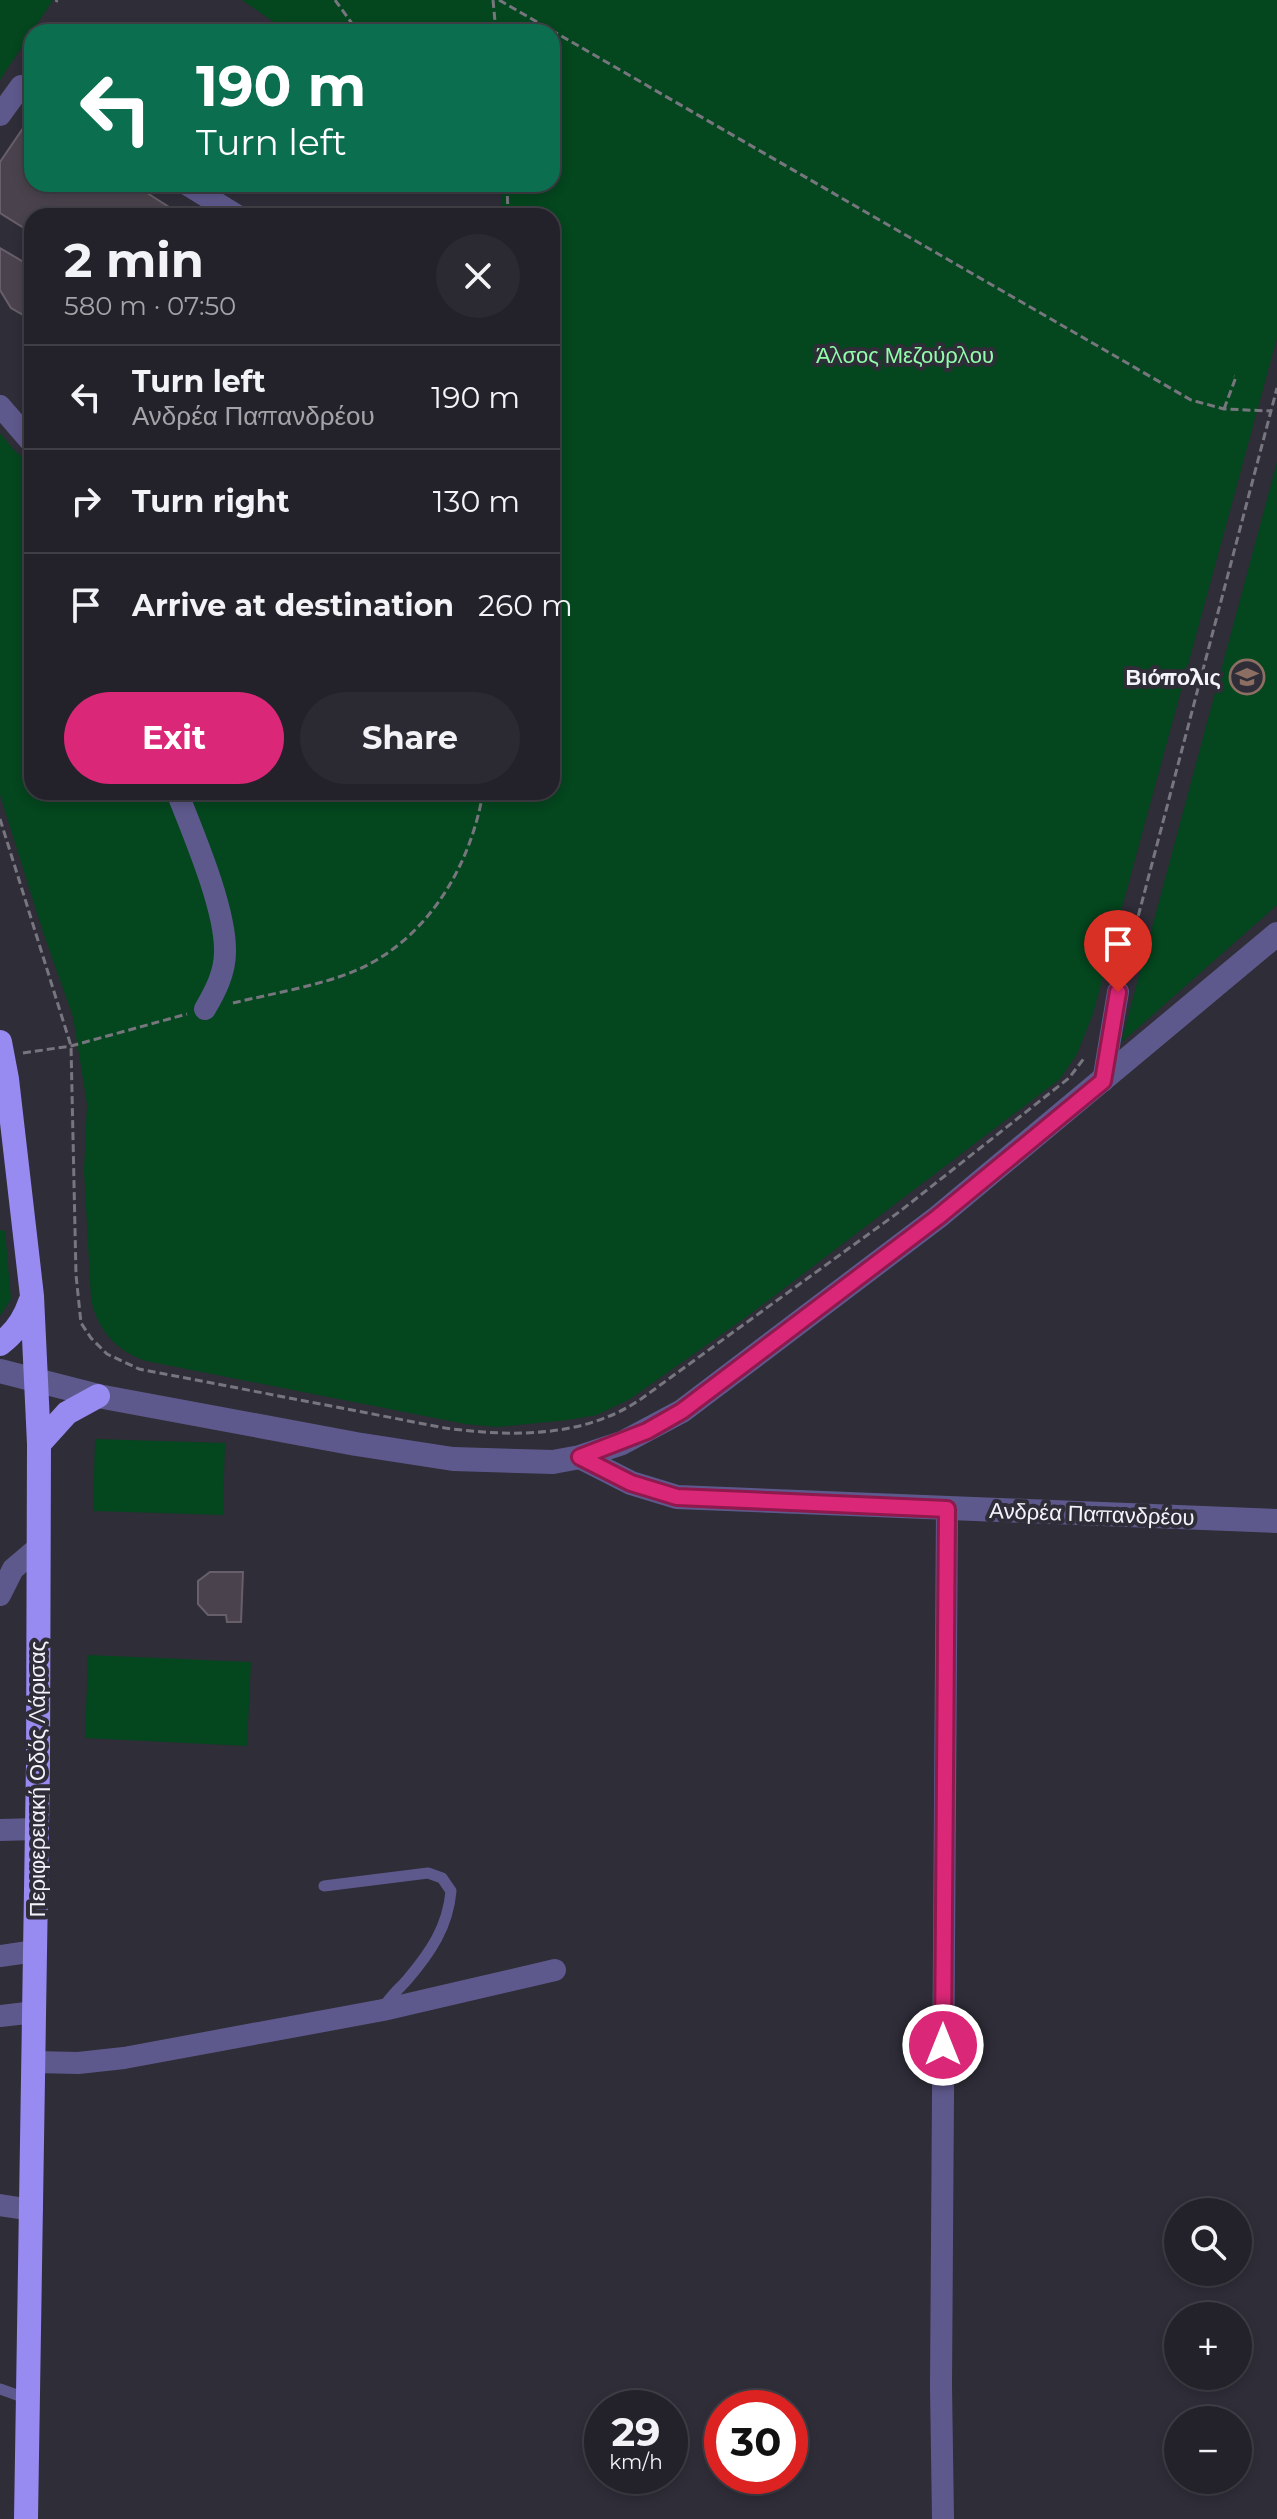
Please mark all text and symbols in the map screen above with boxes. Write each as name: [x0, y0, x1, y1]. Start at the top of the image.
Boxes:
text: 190 m: [196, 52, 366, 120]
icon: left: [64, 56, 168, 160]
text: Turn left: [196, 120, 347, 164]
text: 2 min: [64, 231, 204, 289]
button: close: [436, 234, 520, 318]
text: 580 m · 07:50: [64, 290, 236, 322]
park label: Άλσος Μεζούρλου: [816, 342, 994, 369]
text: Turn left: [132, 363, 265, 400]
icon: left: [64, 375, 108, 419]
text: 190 m: [431, 379, 520, 416]
text: Ανδρέα Παπανδρέου: [132, 400, 375, 432]
icon: right: [64, 479, 108, 523]
text: Turn right: [132, 483, 289, 520]
text: 130 m: [433, 483, 520, 520]
icon: arrive: [64, 583, 108, 627]
text: Arrive at destination: [132, 587, 454, 624]
text: 260 m: [478, 587, 573, 624]
school or university icon: Βιόπολις: [1228, 658, 1266, 696]
place label: Βιόπολις: [1125, 664, 1221, 691]
button: Exit: [64, 692, 284, 784]
button: Share: [300, 692, 520, 784]
pin: [1084, 910, 1152, 992]
icon: arrive: [1096, 922, 1140, 966]
street label: Ανδρέα Παπανδρέου: [989, 1497, 1195, 1531]
street label: Περιφερειακή Οδός Λάρισας: [24, 1641, 51, 1917]
position arrow: [901, 2003, 985, 2087]
map controls: [1164, 2198, 1252, 2494]
button: search: [1164, 2198, 1252, 2286]
button: +: [1164, 2302, 1252, 2390]
speed limit sign: 30: [704, 2390, 808, 2494]
button: −: [1164, 2406, 1252, 2494]
text: 29: [611, 2407, 661, 2456]
text: km/h: [609, 2450, 663, 2474]

